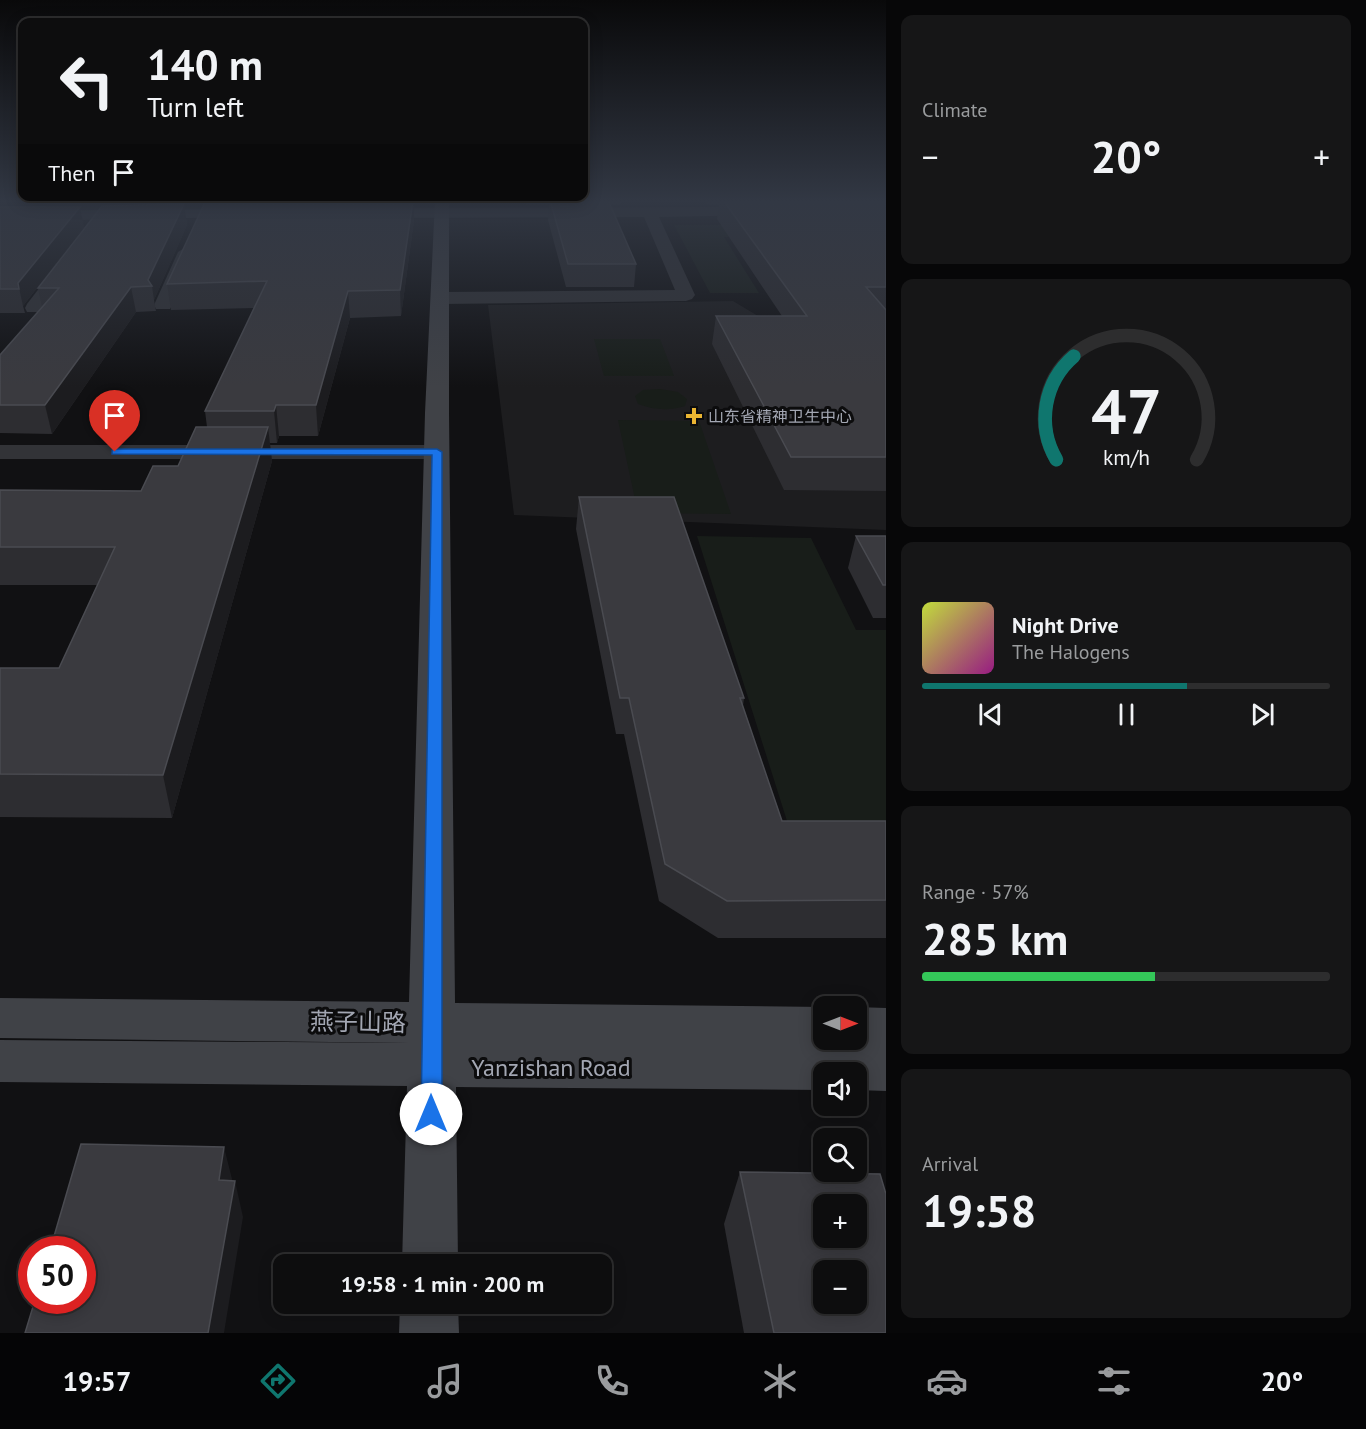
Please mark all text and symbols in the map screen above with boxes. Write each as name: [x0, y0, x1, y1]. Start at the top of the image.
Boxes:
text: 140 m: [147, 37, 263, 92]
icon: left: [48, 42, 126, 120]
text: Turn left: [147, 90, 244, 124]
text: Climate: [922, 97, 988, 123]
text: 20°: [1091, 127, 1161, 185]
text: −: [922, 135, 939, 178]
text: +: [1313, 135, 1330, 178]
icon: arrive: [107, 156, 140, 189]
text: Then: [48, 159, 95, 187]
text: 47: [1091, 370, 1161, 451]
pin: [89, 390, 140, 452]
icon: arrive: [98, 399, 131, 432]
place label: 山东省精神卫生中心: [708, 406, 852, 426]
marker: 山东省精神卫生中心: [685, 407, 703, 425]
text: km/h: [1102, 443, 1149, 471]
text: Night Drive: [1012, 611, 1119, 639]
text: The Halogens: [1012, 639, 1130, 665]
icon: previous: [974, 698, 1007, 731]
icon: pause: [1110, 698, 1143, 731]
icon: next: [1246, 698, 1279, 731]
text: Range · 57%: [922, 879, 1029, 905]
text: 285 km: [922, 909, 1068, 967]
north arrow: [813, 996, 867, 1050]
map controls: [813, 996, 867, 1314]
street label: 燕子山路: [310, 1006, 406, 1038]
street label: Yanzishan Road: [471, 1052, 631, 1083]
button: sound: [813, 1062, 867, 1116]
position arrow: [399, 1082, 463, 1146]
button: search: [813, 1128, 867, 1182]
text: Arrival: [922, 1151, 978, 1177]
text: 19:58: [922, 1181, 1036, 1239]
button: +: [813, 1194, 867, 1248]
speed limit sign: 50: [18, 1236, 96, 1314]
button: −: [813, 1260, 867, 1314]
text: 19:58 · 1 min · 200 m: [341, 1270, 544, 1298]
icon: directions: [257, 1360, 299, 1402]
icon: music: [424, 1360, 466, 1402]
icon: phone: [591, 1360, 633, 1402]
icon: climate: [759, 1360, 801, 1402]
icon: car: [926, 1360, 968, 1402]
icon: filters: [1093, 1360, 1135, 1402]
text: 19:57: [63, 1364, 131, 1398]
text: 20°: [1261, 1364, 1303, 1398]

